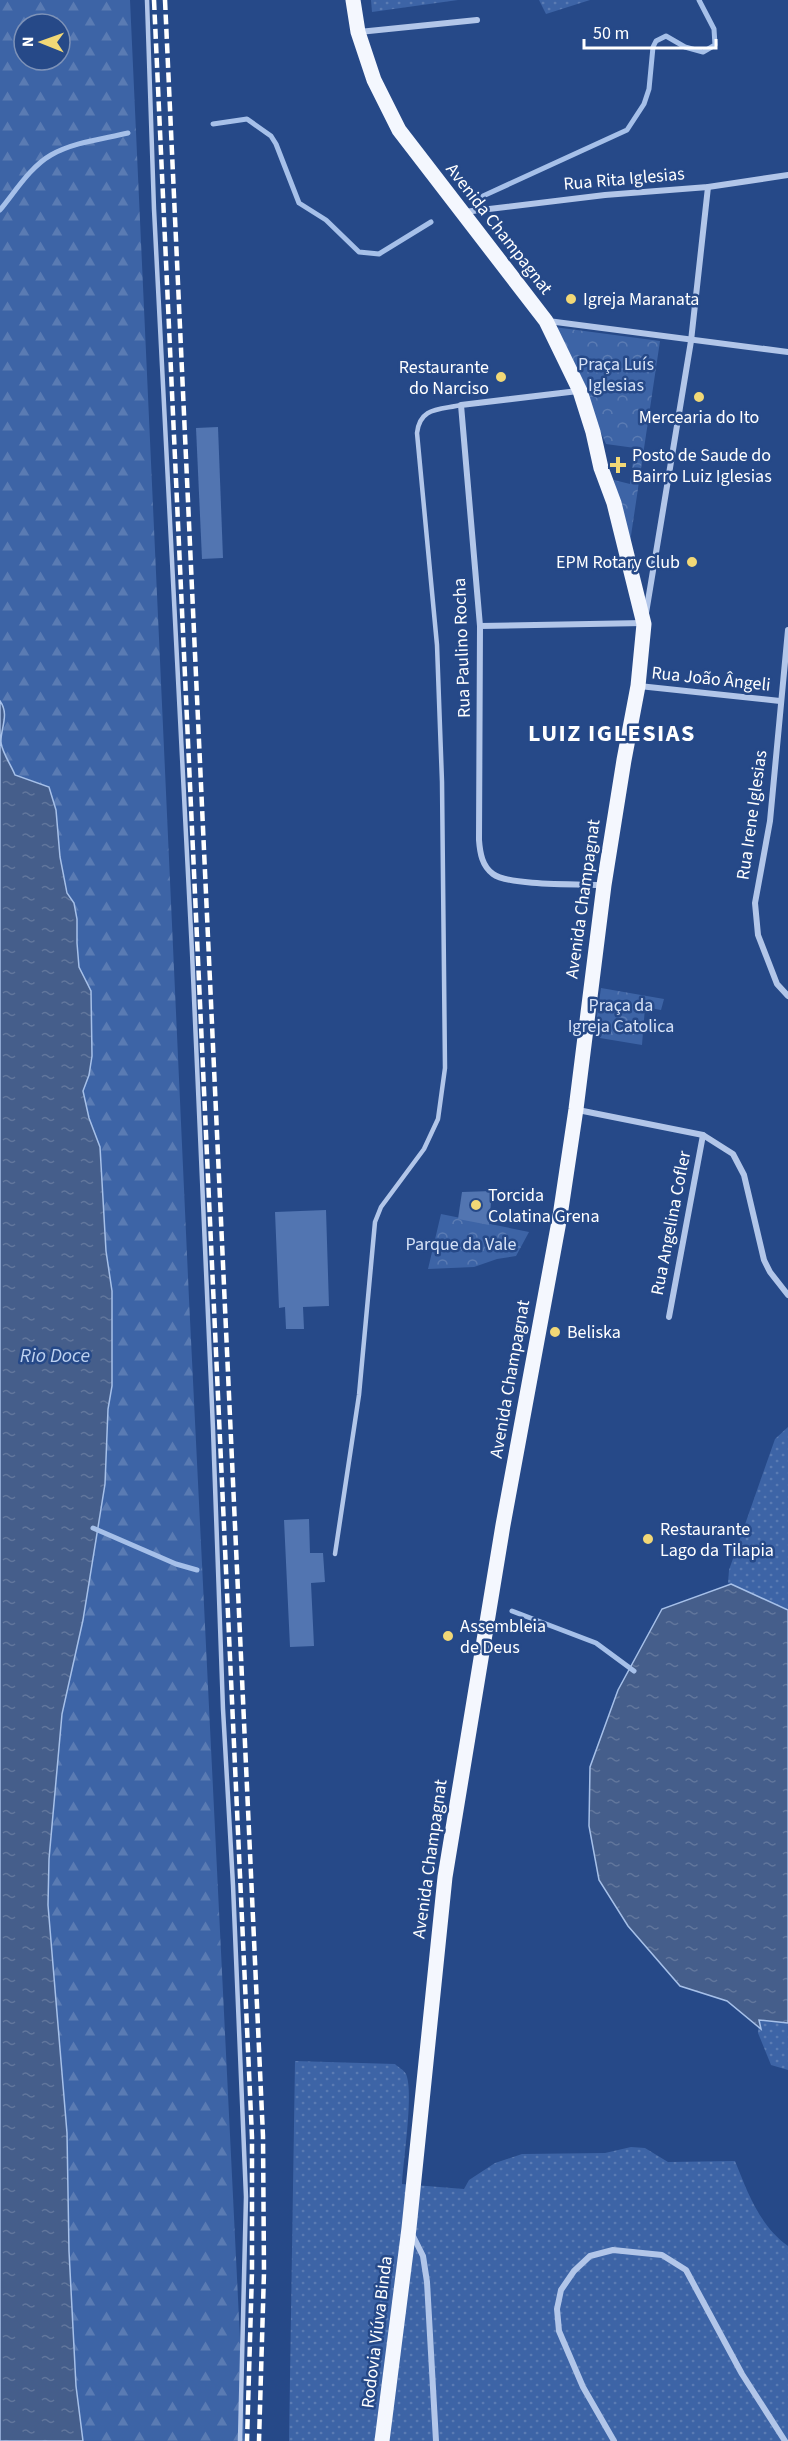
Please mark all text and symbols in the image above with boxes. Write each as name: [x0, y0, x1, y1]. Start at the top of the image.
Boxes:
north arrow: [12, 12, 72, 72]
scale bar: [584, 12, 716, 50]
text: 50 m: [593, 21, 629, 46]
text: N: [17, 36, 39, 47]
street label: Avenida Champagnat: [440, 158, 558, 300]
street label: Rua Rita Iglesias: [562, 161, 686, 197]
place label: Igreja Maranata: [583, 287, 699, 312]
marker: Igreja Maranata: [564, 292, 578, 306]
park label: Praça Luís Iglesias: [578, 352, 654, 398]
place label: Restaurante do Narciso: [399, 355, 489, 401]
marker: Restaurante do Narciso: [494, 370, 508, 384]
marker: Mercearia do Ito: [692, 390, 706, 404]
place label: Mercearia do Ito: [639, 405, 759, 430]
place label: Posto de Saude do Bairro Luiz Iglesias: [632, 443, 772, 489]
marker: Posto de Saude do Bairro Luiz Iglesias: [609, 456, 627, 474]
place label: EPM Rotary Club: [556, 550, 680, 575]
marker: EPM Rotary Club: [685, 555, 699, 569]
street label: Rua Paulino Rocha: [447, 578, 477, 718]
street label: Rua João Ângeli: [650, 660, 772, 698]
district label: LUIZ IGLESIAS: [528, 716, 696, 751]
street label: Rua Irene Iglesias: [731, 749, 773, 881]
street label: Avenida Champagnat: [559, 818, 607, 980]
park label: Praça da Igreja Catolica: [568, 993, 674, 1039]
street label: Rua Angelina Cofler: [645, 1148, 697, 1297]
place label: Torcida Colatina Grena: [488, 1183, 600, 1229]
marker: Torcida Colatina Grena: [469, 1198, 483, 1212]
park label: Parque da Vale: [406, 1232, 517, 1257]
street label: Avenida Champagnat: [484, 1298, 536, 1460]
place label: Beliska: [567, 1320, 621, 1345]
marker: Beliska: [548, 1325, 562, 1339]
water label: Rio Doce: [20, 1342, 90, 1370]
place label: Restaurante Lago da Tilapia: [660, 1517, 774, 1563]
marker: Restaurante Lago da Tilapia: [641, 1532, 655, 1546]
place label: Assembleia de Deus: [460, 1614, 546, 1660]
marker: Assembleia de Deus: [441, 1629, 455, 1643]
street label: Avenida Champagnat: [406, 1778, 454, 1940]
street label: Rodovia Viúva Binda: [355, 2254, 399, 2410]

